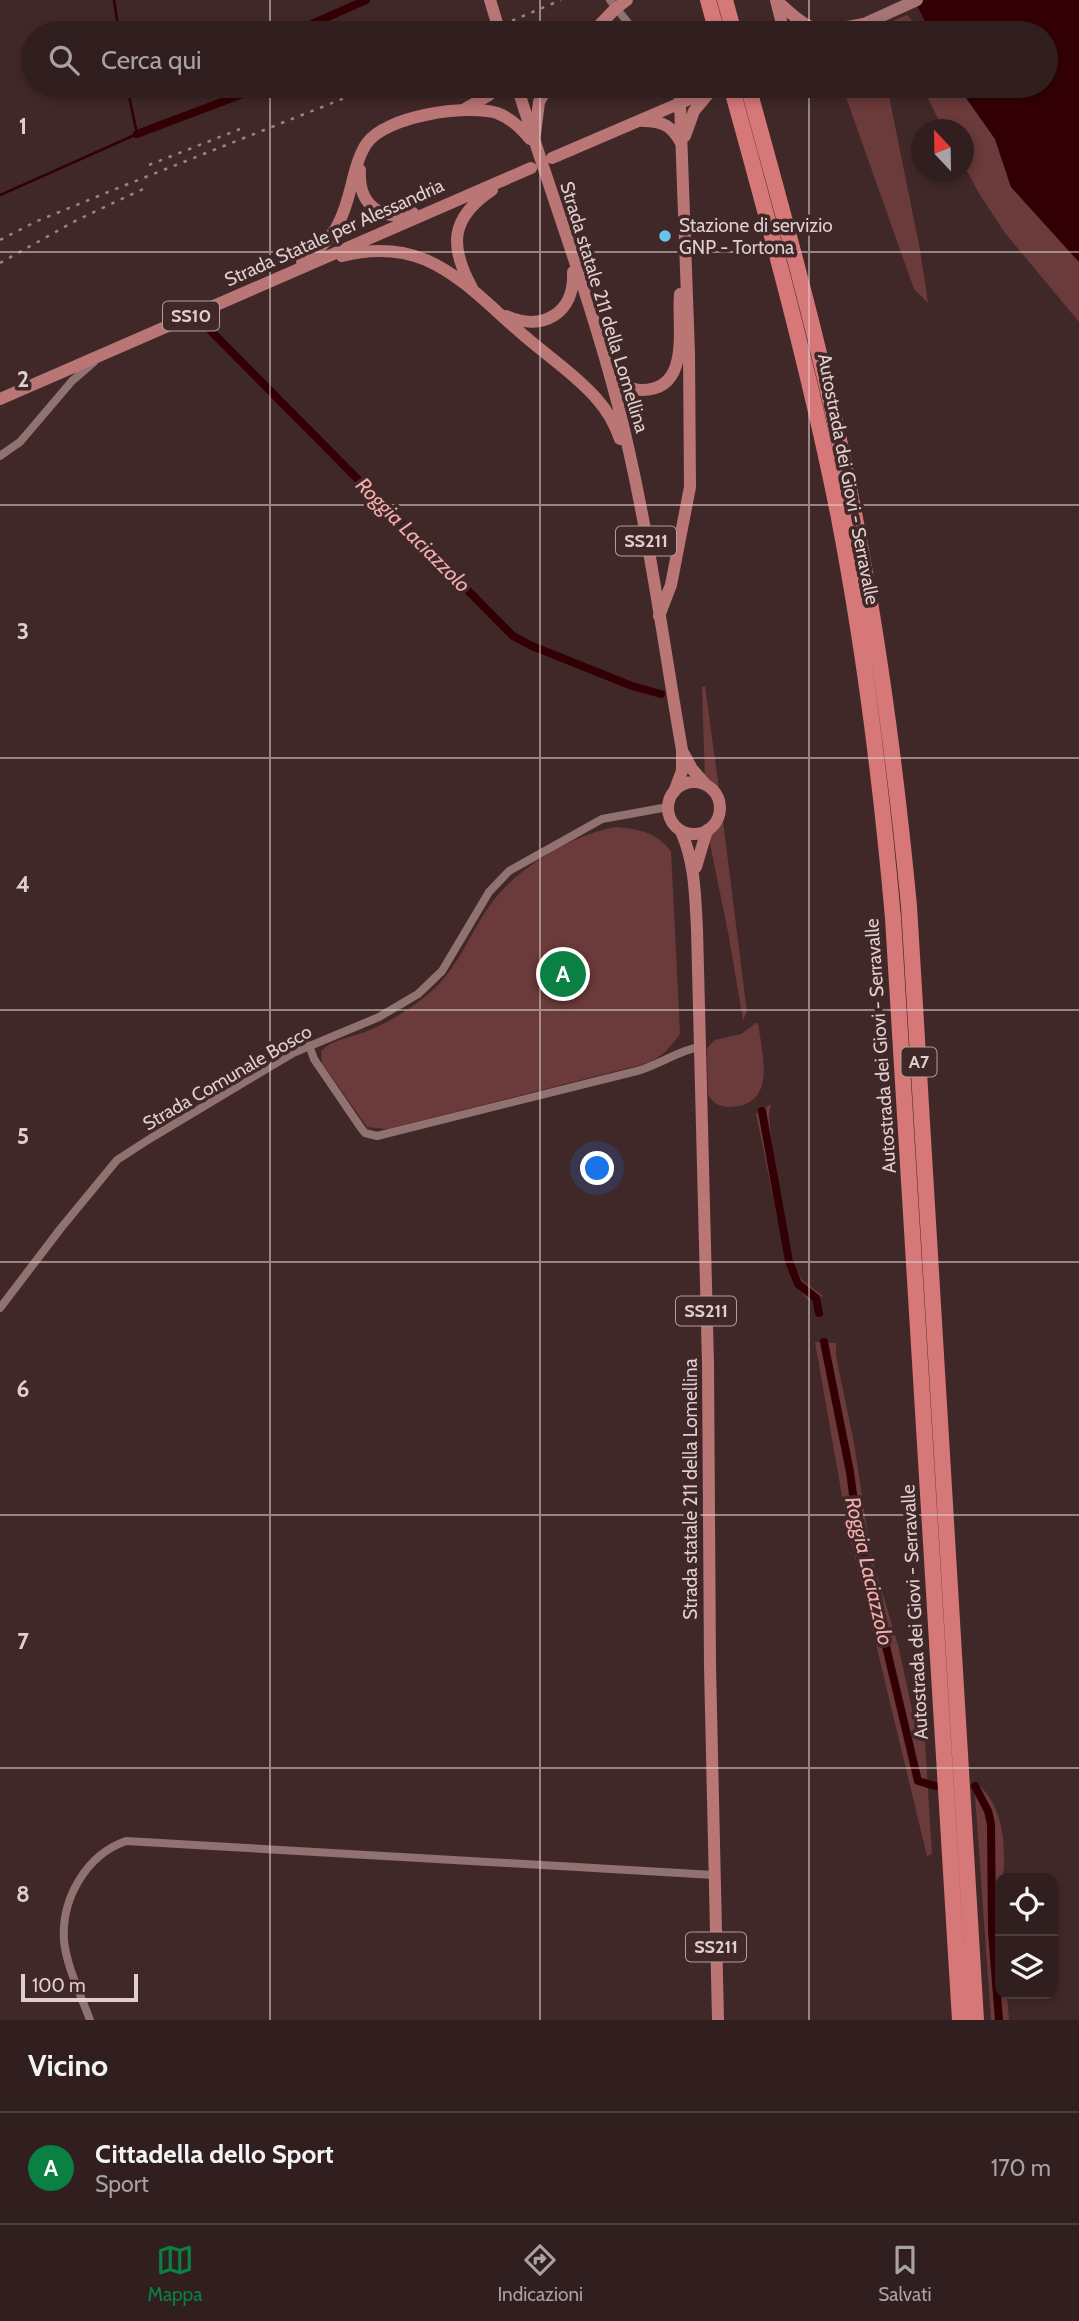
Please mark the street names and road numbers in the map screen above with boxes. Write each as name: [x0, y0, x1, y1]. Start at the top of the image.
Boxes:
street label: Strada Statale per Alessandria: [221, 174, 447, 291]
street label: Strada statale 211 della Lomellina: [555, 179, 654, 436]
road number: SS10: [163, 302, 219, 330]
street label: Autostrada dei Giovi - Serravalle: [813, 352, 884, 607]
road number: SS211: [616, 526, 676, 556]
street label: Autostrada dei Giovi - Serravalle: [860, 918, 901, 1174]
street label: Strada Comunale Bosco: [139, 1020, 316, 1135]
road number: A7: [902, 1048, 936, 1077]
road number: SS211: [676, 1296, 736, 1326]
street label: Strada statale 211 della Lomellina: [679, 1358, 702, 1620]
street label: Autostrada dei Giovi - Serravalle: [896, 1484, 933, 1740]
road number: SS211: [686, 1933, 746, 1962]

